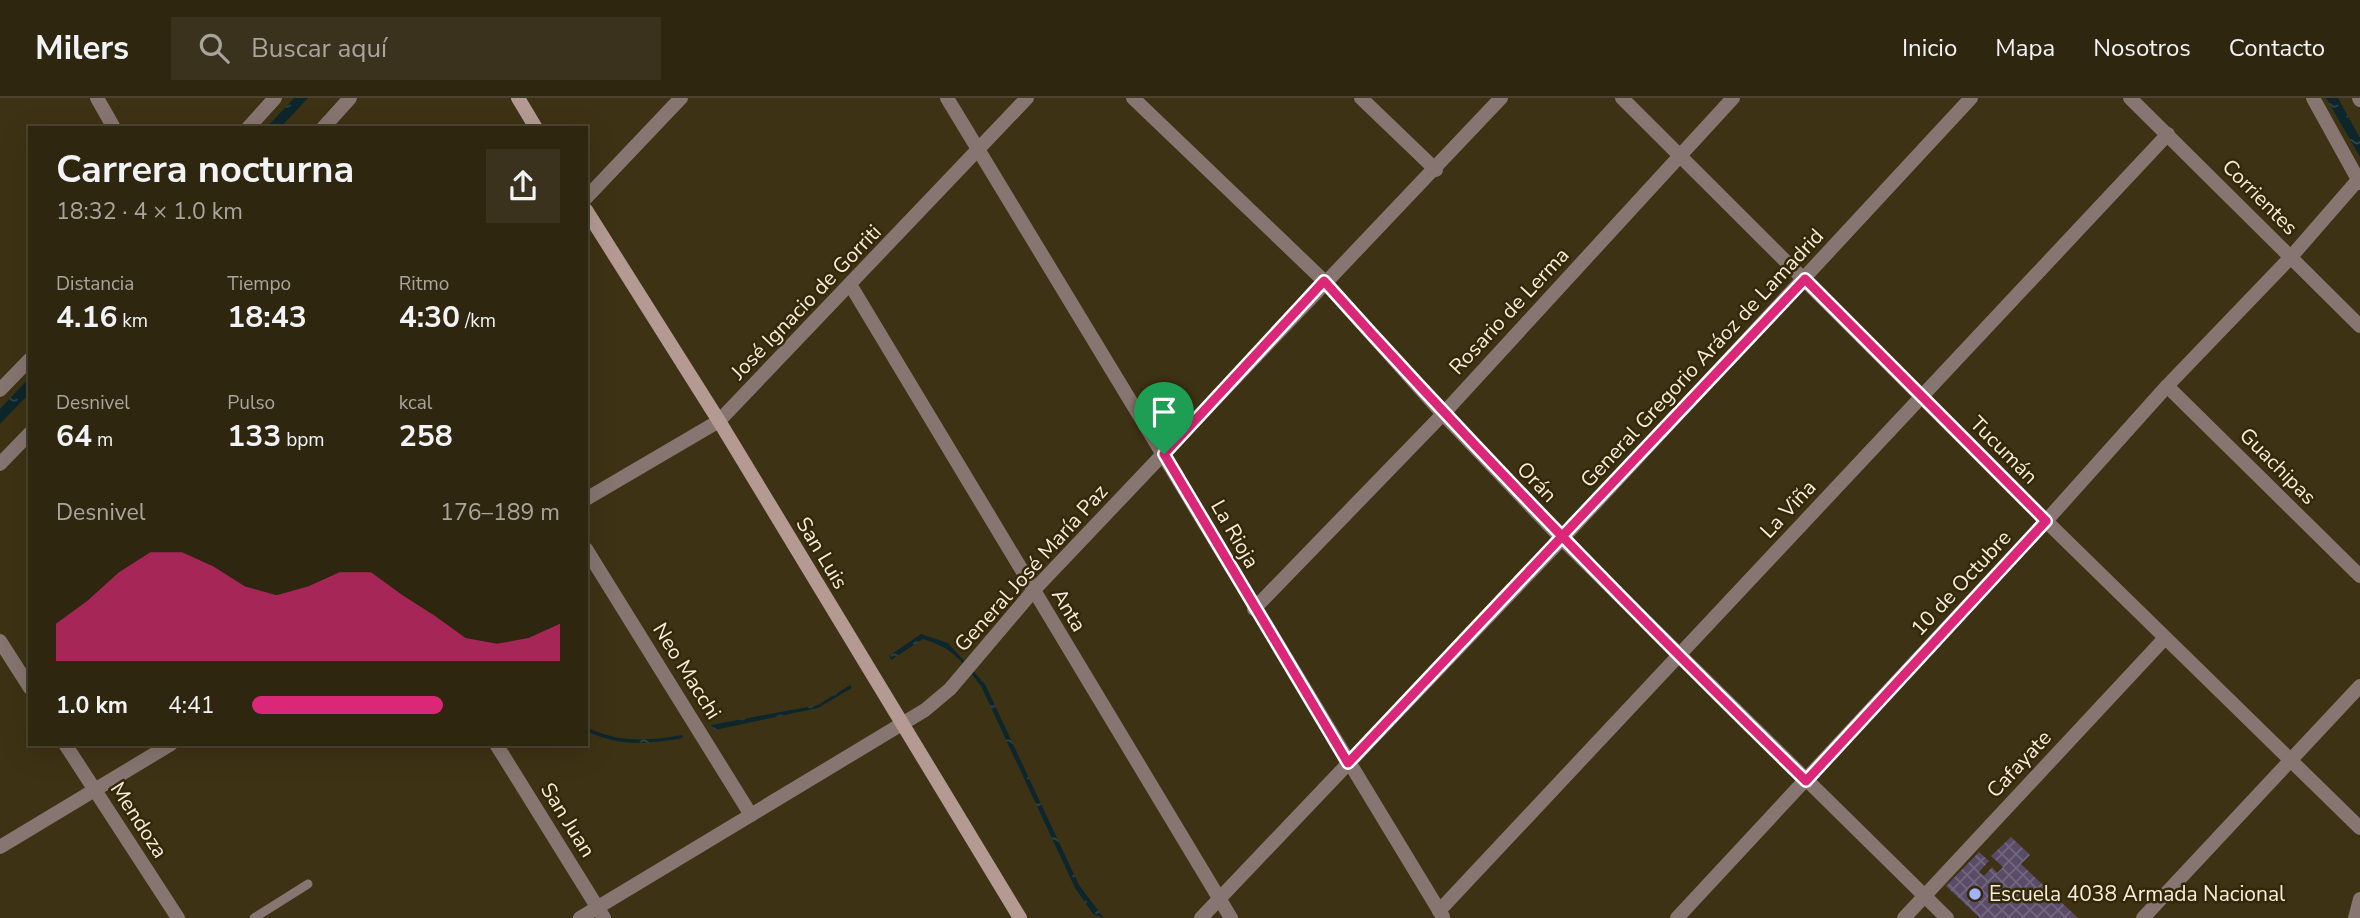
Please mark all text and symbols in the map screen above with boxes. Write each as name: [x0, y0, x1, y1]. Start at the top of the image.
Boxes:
search box: [171, 17, 661, 80]
text: Milers: [35, 26, 129, 71]
icon: search: [195, 29, 233, 67]
text: Buscar aquí: [251, 31, 387, 66]
text: Inicio: [1902, 32, 1957, 64]
text: Mapa: [1995, 32, 2055, 64]
text: Nosotros: [2093, 32, 2191, 64]
text: Contacto: [2229, 32, 2325, 64]
text: Carrera nocturna: [56, 144, 354, 195]
button: share: [486, 149, 560, 223]
street label: Corrientes: [2216, 153, 2304, 241]
text: 18:32 · 4 × 1.0 km: [56, 196, 243, 227]
street label: José Ignacio de Gorriti: [724, 218, 887, 386]
street label: General Gregorio Aráoz de Lamadrid: [1574, 222, 1830, 494]
street label: Rosario de Lerma: [1443, 241, 1575, 381]
text: Distancia: [56, 271, 134, 297]
text: Tiempo: [227, 271, 291, 297]
text: Ritmo: [399, 271, 449, 297]
text: 4.16: [56, 297, 117, 338]
text: 18:43: [227, 297, 307, 338]
text: 4:30: [399, 297, 460, 338]
text: km: [117, 308, 148, 334]
text: /km: [460, 308, 496, 334]
pin: [1134, 382, 1194, 454]
text: Desnivel: [56, 390, 130, 416]
text: Pulso: [227, 390, 275, 416]
text: kcal: [399, 390, 432, 416]
icon: arrive: [1145, 393, 1183, 431]
street label: Tucumán: [1964, 410, 2044, 490]
text: 64: [56, 416, 92, 457]
text: 133: [227, 416, 281, 457]
text: 258: [399, 416, 453, 457]
street label: Guachipas: [2233, 421, 2323, 511]
text: m: [92, 427, 113, 453]
text: bpm: [281, 427, 325, 453]
street label: Orán: [1511, 456, 1563, 508]
street label: La Viña: [1754, 474, 1822, 544]
street label: General José María Paz: [948, 478, 1114, 658]
street label: La Rioja: [1204, 495, 1266, 573]
text: Desnivel: [56, 497, 146, 528]
text: 176–189 m: [440, 497, 560, 528]
street label: San Luis: [790, 512, 854, 594]
street label: 10 de Octubre: [1905, 524, 2017, 642]
street label: Anta: [1045, 583, 1093, 637]
street label: Neo Macchi: [646, 617, 728, 725]
text: 1.0 km: [56, 690, 128, 721]
text: 4:41: [168, 690, 215, 721]
street label: Cafayate: [1980, 724, 2058, 804]
street label: Mendoza: [104, 776, 174, 864]
street label: San Juan: [534, 777, 602, 863]
place label: Escuela 4038 Armada Nacional: [1989, 880, 2286, 908]
marker: Escuela 4038 Armada Nacional: [1967, 886, 1983, 902]

